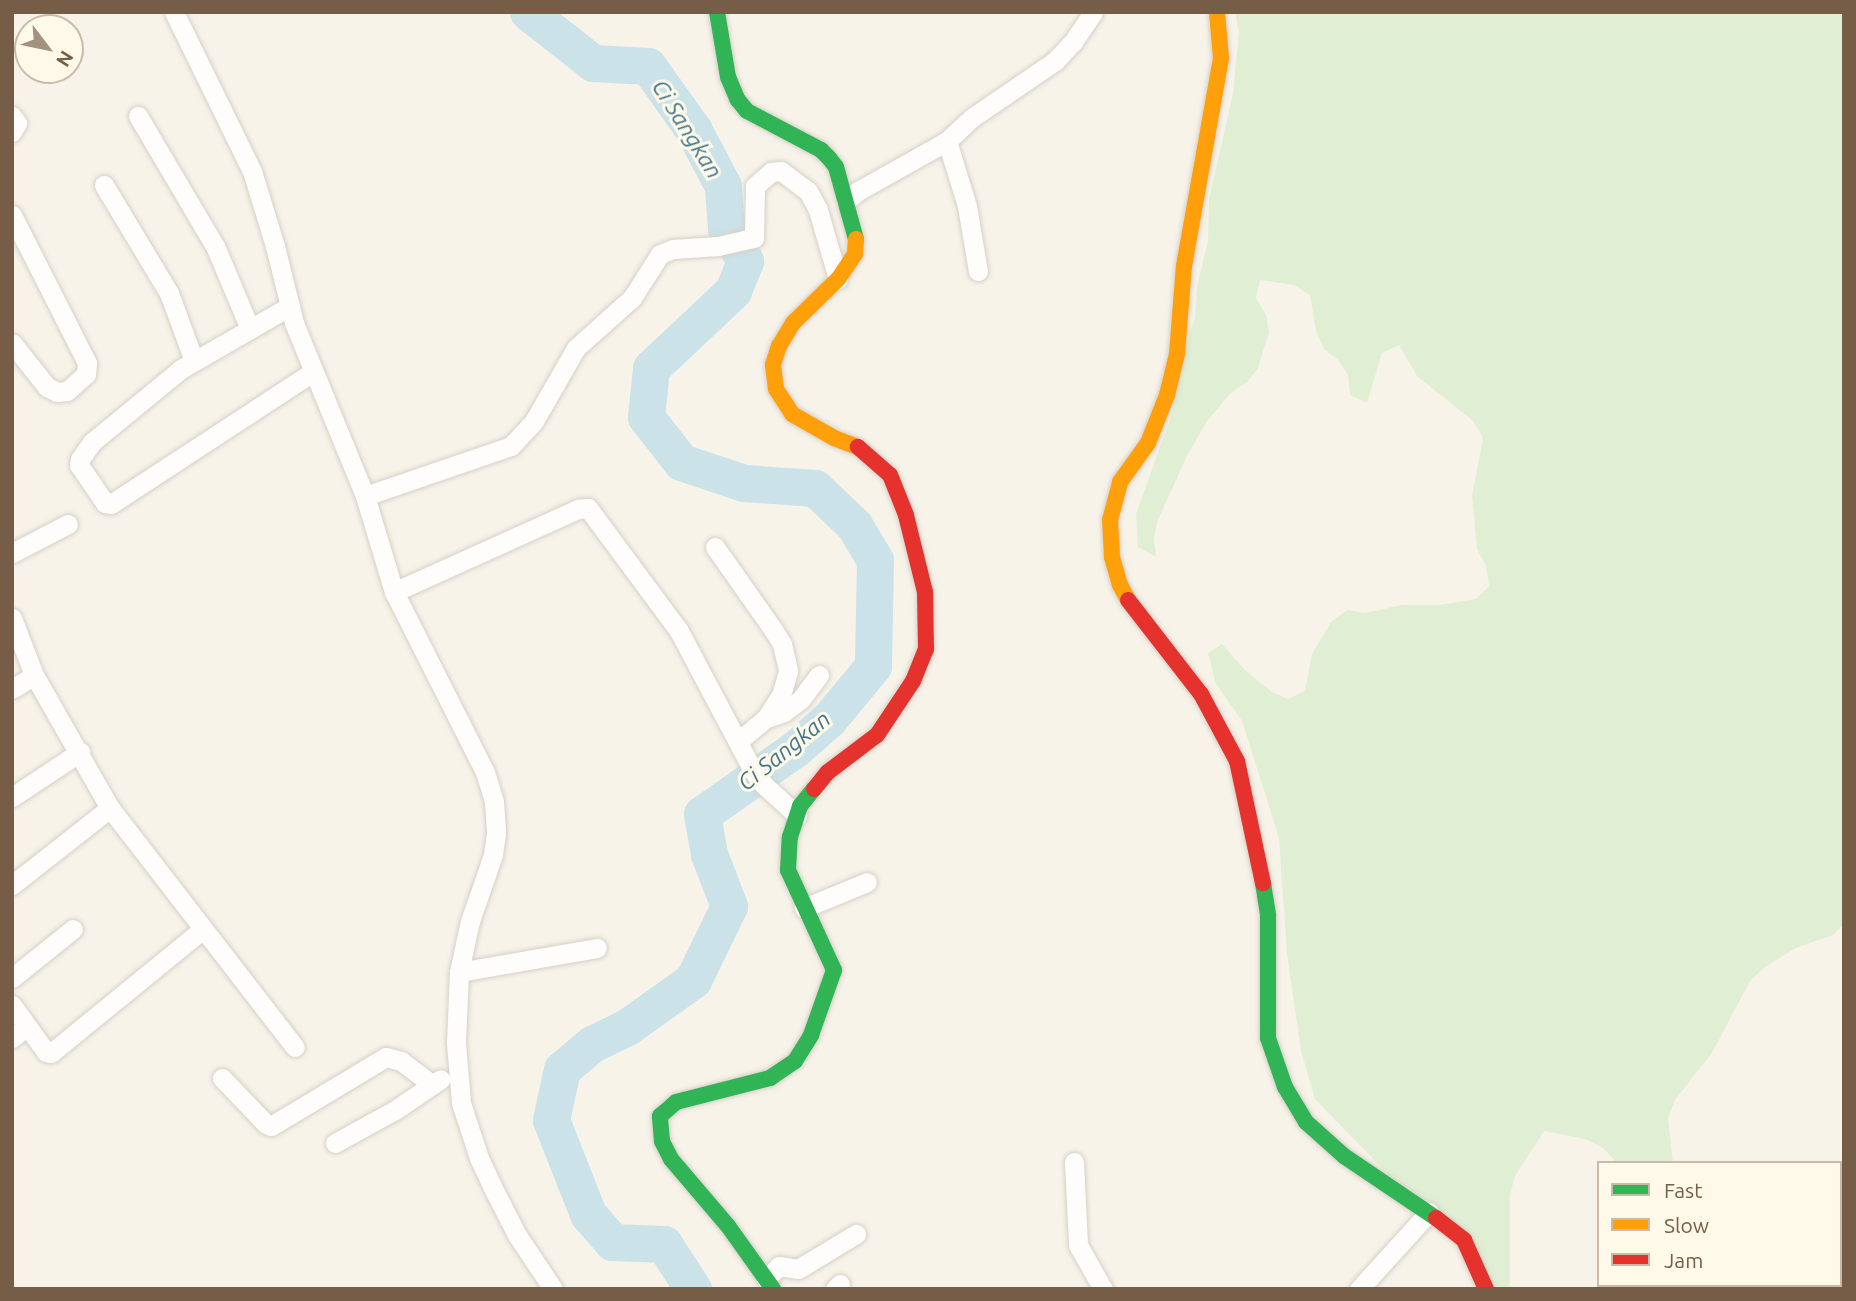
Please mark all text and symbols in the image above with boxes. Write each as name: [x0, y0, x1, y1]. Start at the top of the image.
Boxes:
north arrow: [14, 14, 84, 84]
text: N: [52, 47, 78, 71]
water label: Ci Sangkan: [646, 74, 728, 184]
water label: Ci Sangkan: [732, 705, 836, 797]
legend: [1597, 1161, 1842, 1287]
text: Fast: [1664, 1178, 1702, 1202]
text: Slow: [1664, 1213, 1709, 1237]
text: Jam: [1664, 1248, 1703, 1272]

